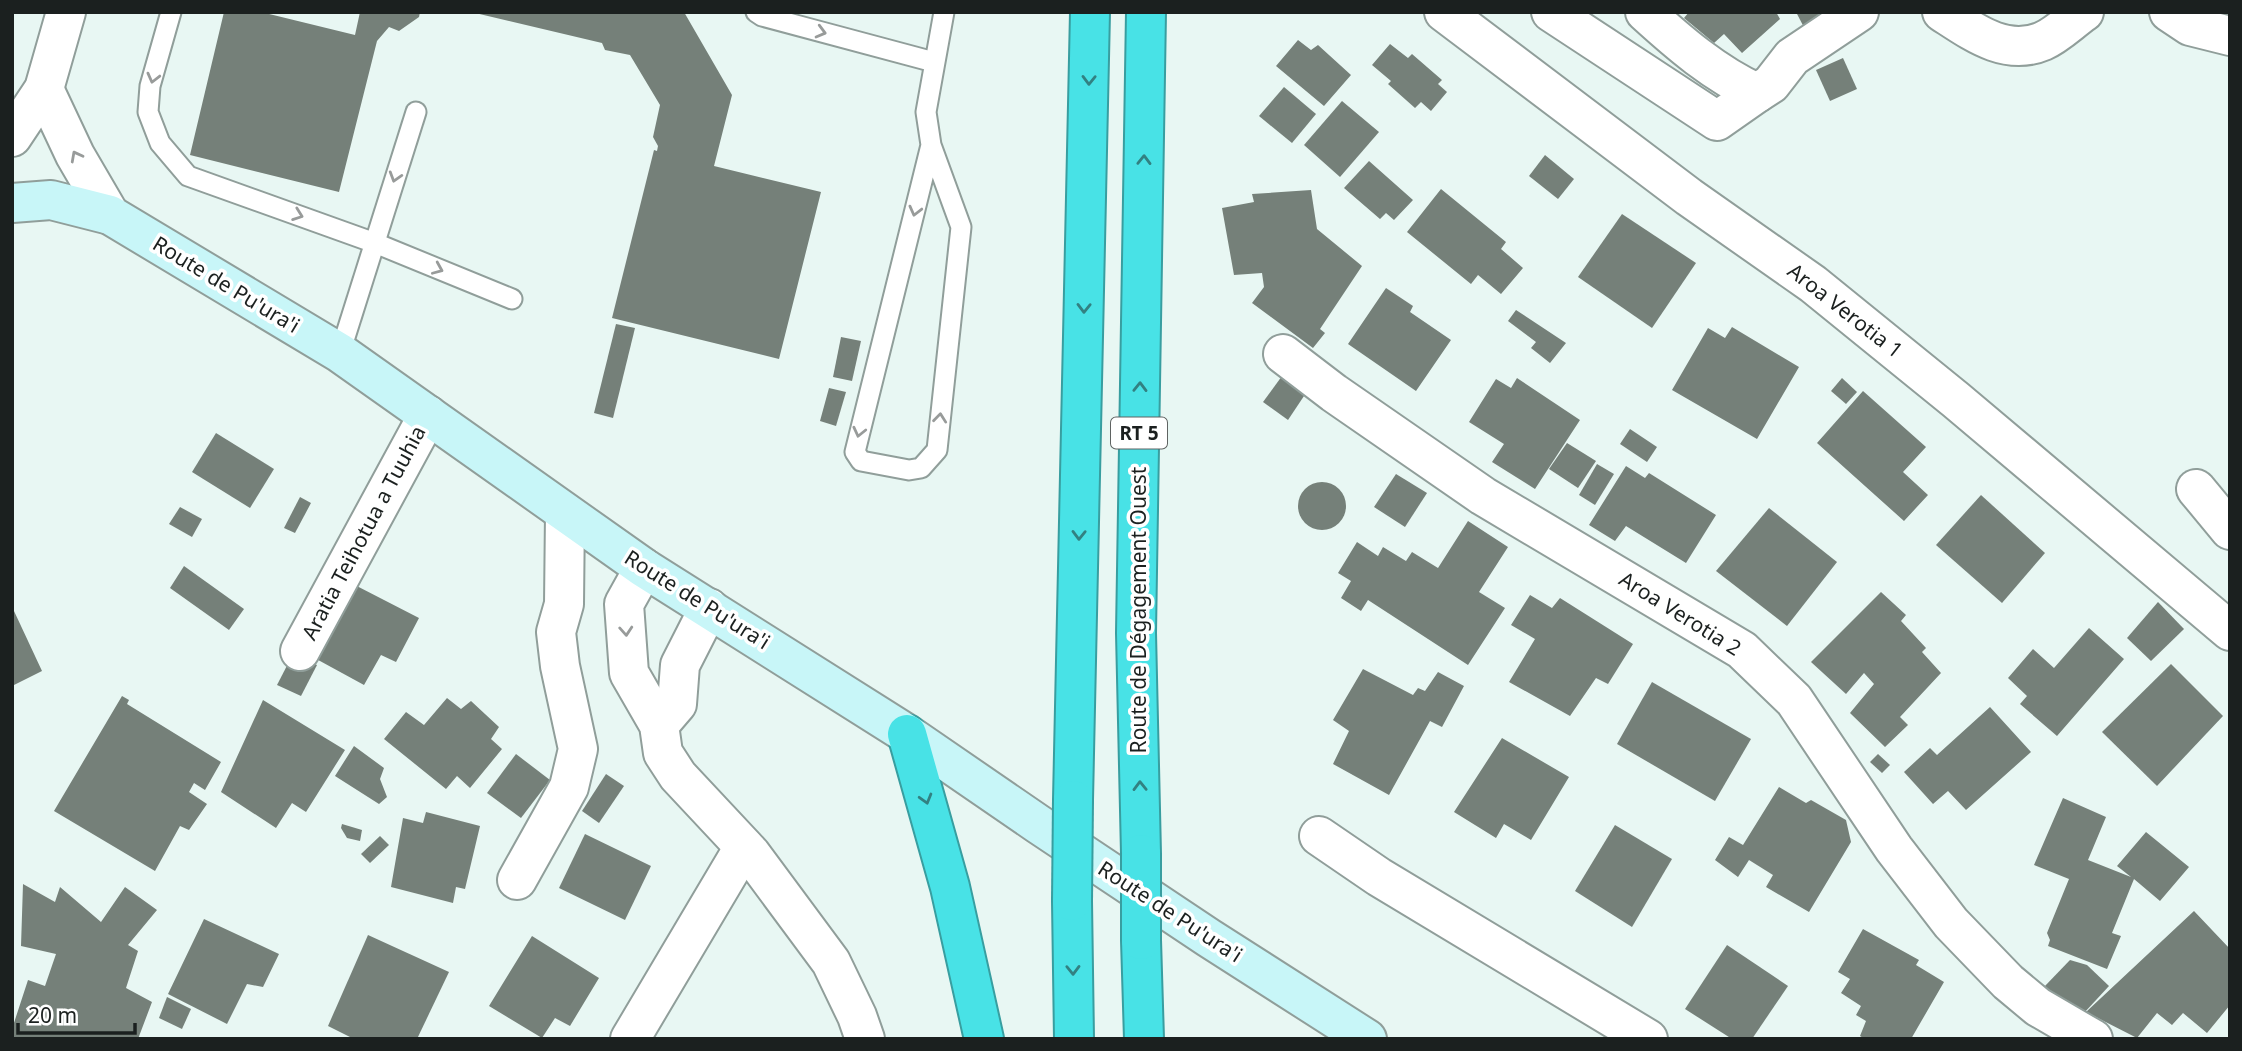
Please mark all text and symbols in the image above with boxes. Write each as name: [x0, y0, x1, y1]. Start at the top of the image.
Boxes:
one-way arrow: [815, 24, 827, 38]
one-way arrow: [147, 72, 161, 84]
one-way arrow: [1081, 75, 1096, 86]
one-way arrow: [71, 151, 84, 163]
one-way arrow: [1136, 154, 1152, 165]
one-way arrow: [389, 171, 404, 183]
one-way arrow: [909, 205, 923, 217]
one-way arrow: [291, 207, 303, 221]
street label: Route de Pu'ura'i: [148, 229, 305, 339]
street label: Aroa Verotia 1: [1782, 256, 1909, 364]
one-way arrow: [431, 260, 443, 274]
one-way arrow: [1076, 303, 1091, 314]
one-way arrow: [1132, 382, 1148, 392]
one-way arrow: [933, 412, 948, 424]
road number: RT 5: [1111, 418, 1167, 448]
street label: Aratia Teihotua a Tuuhia: [295, 421, 431, 644]
one-way arrow: [853, 425, 867, 437]
street label: Route de Dégagement Ouest: [1124, 466, 1152, 753]
one-way arrow: [1071, 530, 1086, 541]
street label: Route de Pu'ura'i: [619, 543, 776, 655]
street label: Aroa Verotia 2: [1614, 564, 1747, 662]
one-way arrow: [618, 626, 633, 637]
one-way arrow: [1132, 780, 1147, 791]
one-way arrow: [917, 793, 932, 805]
street label: Route de Pu'ura'i: [1093, 854, 1248, 968]
one-way arrow: [1065, 965, 1081, 975]
scale bar: [18, 992, 135, 1036]
text: 20 m: [28, 1001, 77, 1029]

